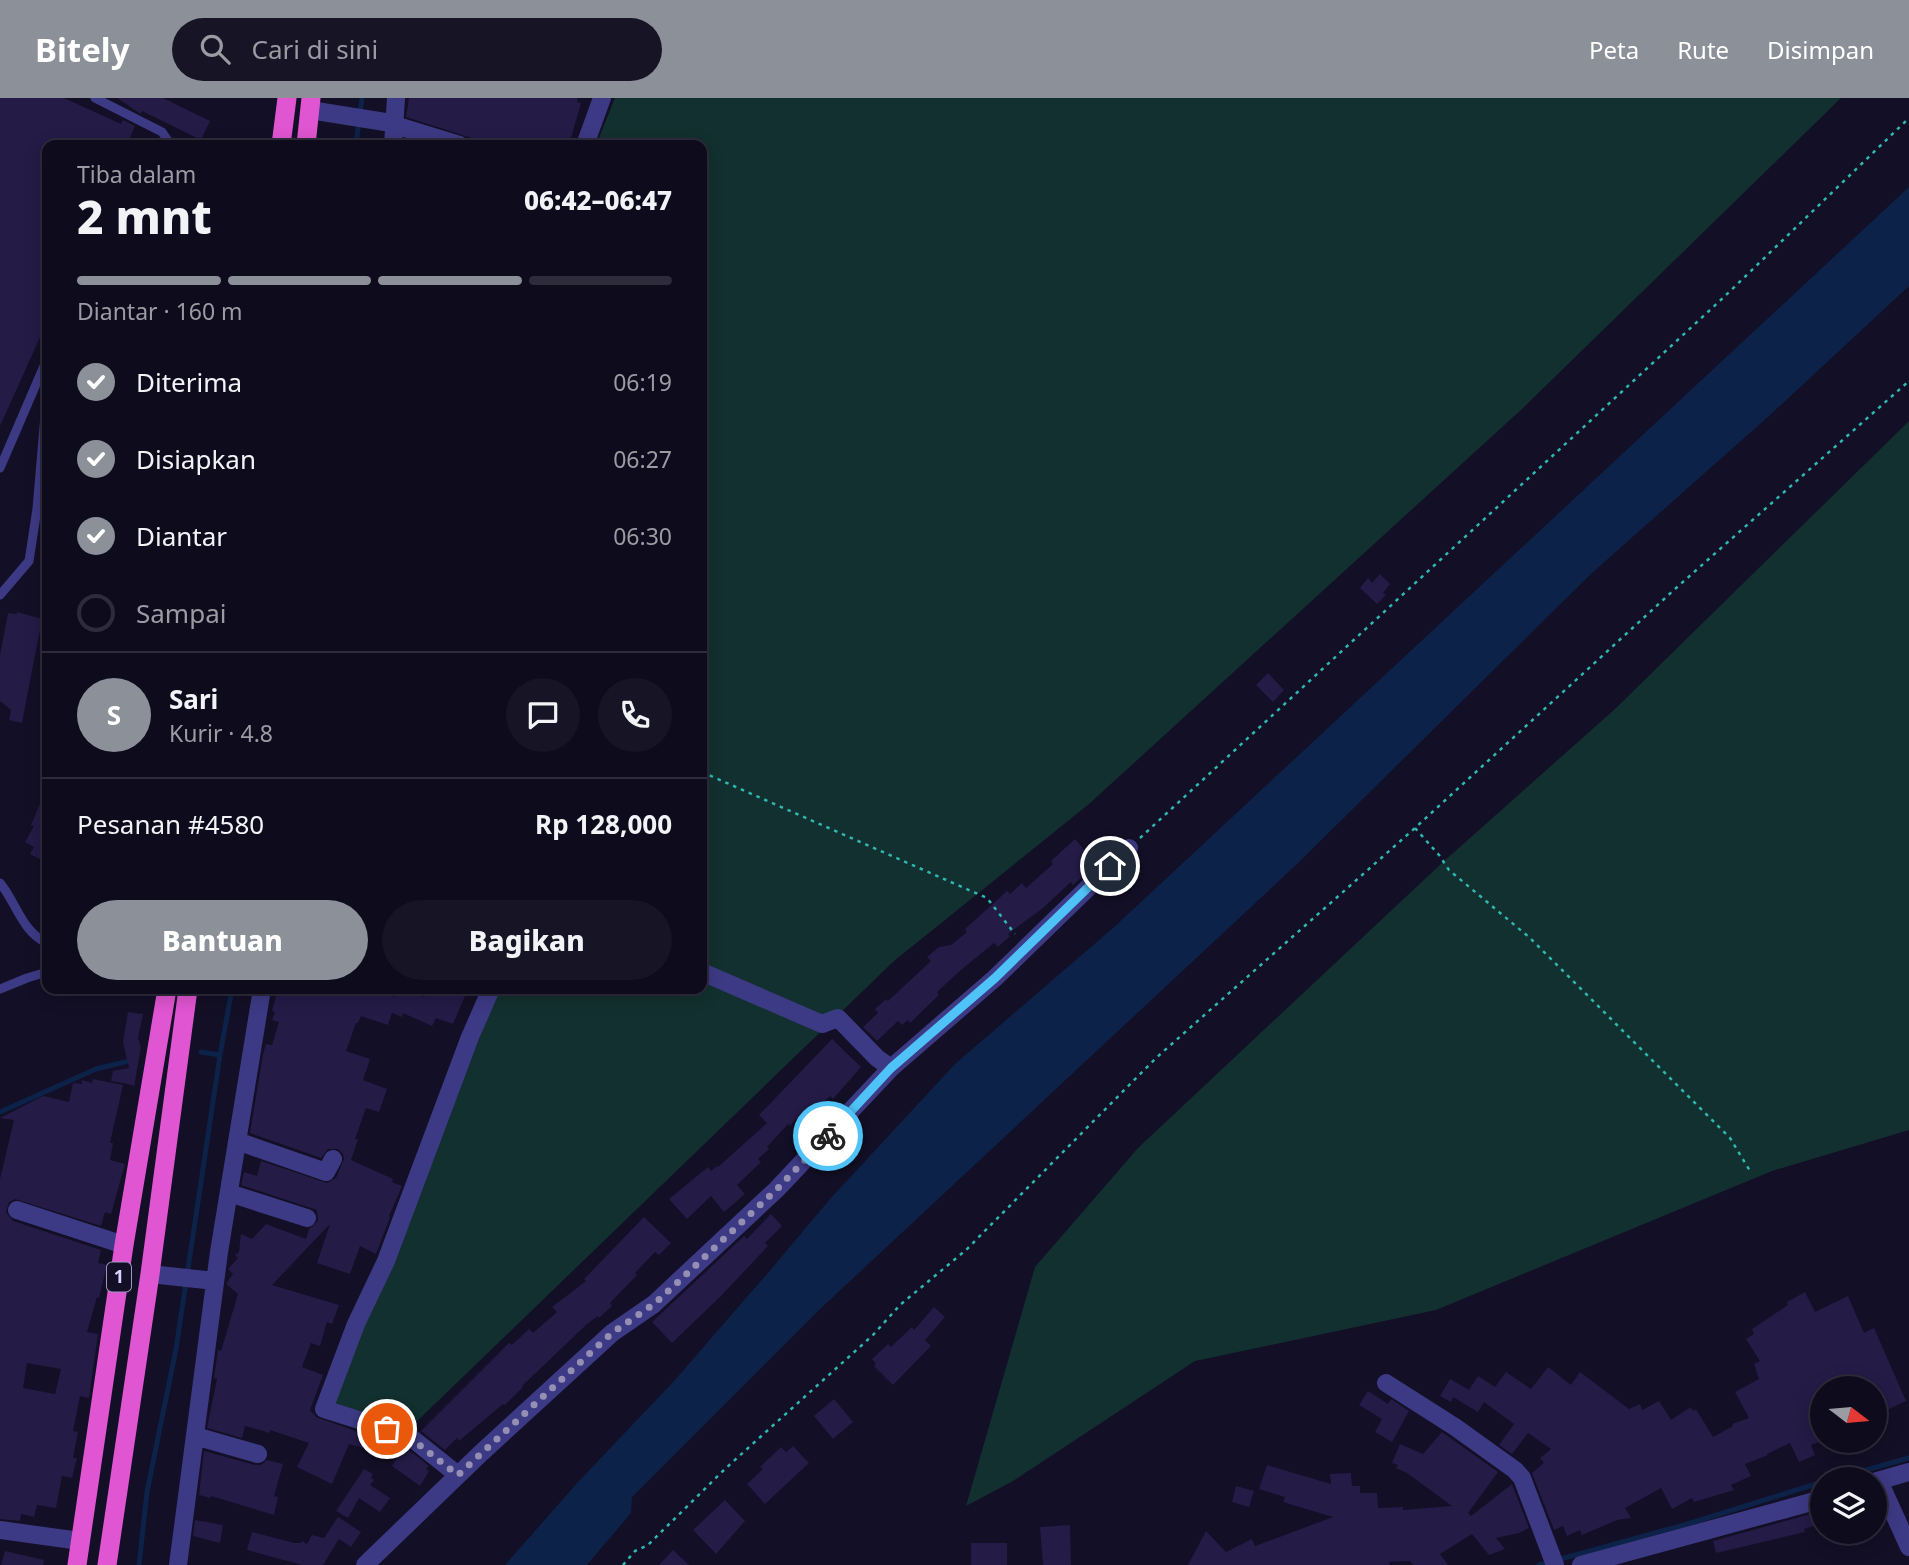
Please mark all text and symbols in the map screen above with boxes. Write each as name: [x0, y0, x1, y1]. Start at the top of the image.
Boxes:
search box: [172, 18, 662, 81]
text: Bitely: [35, 27, 130, 72]
icon: search: [196, 30, 234, 68]
text: Cari di sini: [252, 31, 378, 67]
text: Peta: [1589, 33, 1639, 66]
text: Rute: [1677, 33, 1729, 66]
text: Disimpan: [1767, 33, 1874, 66]
text: Tiba dalam: [77, 158, 196, 190]
text: 06:42–06:47: [524, 182, 672, 218]
text: 2 mnt: [77, 185, 212, 247]
text: Diantar · 160 m: [77, 295, 243, 327]
icon: check: [77, 363, 115, 401]
text: Diterima: [136, 364, 242, 400]
text: 06:19: [613, 366, 672, 398]
icon: check: [77, 440, 115, 478]
text: Disiapkan: [136, 441, 256, 477]
text: 06:27: [613, 443, 672, 475]
icon: check: [77, 517, 115, 555]
text: Diantar: [136, 518, 227, 554]
text: 06:30: [613, 520, 672, 552]
text: Sampai: [136, 595, 226, 631]
button: chat: [506, 678, 580, 752]
button: phone: [598, 678, 672, 752]
text: Sari: [169, 681, 218, 717]
text: S: [107, 697, 121, 733]
text: Kurir · 4.8: [169, 717, 273, 749]
text: Pesanan #4580: [77, 806, 264, 842]
text: Rp 128,000: [535, 806, 672, 842]
pin: [1080, 836, 1140, 896]
icon: home: [1091, 847, 1129, 885]
button: Bantuan: [77, 900, 368, 980]
button: Bagikan: [382, 900, 672, 980]
courier: [793, 1101, 863, 1171]
icon: bike: [809, 1117, 847, 1155]
road number: 1: [107, 1262, 131, 1292]
north arrow: [1810, 1376, 1886, 1452]
map controls: [1810, 1376, 1887, 1544]
pin: [357, 1399, 417, 1459]
icon: bag: [368, 1410, 406, 1448]
button: layers: [1810, 1467, 1887, 1544]

